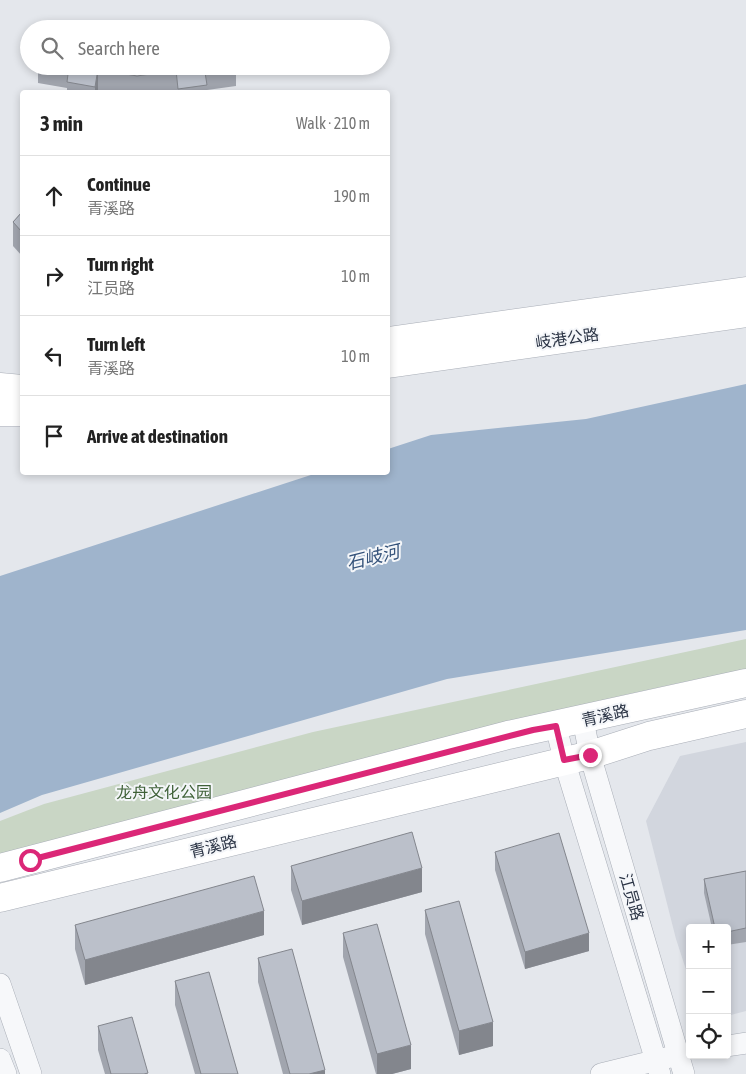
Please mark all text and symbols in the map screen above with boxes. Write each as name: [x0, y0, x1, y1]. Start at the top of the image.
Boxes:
search box: [20, 20, 390, 75]
icon: search: [38, 34, 66, 62]
text: Search here: [78, 37, 160, 59]
text: 3 min: [40, 111, 83, 135]
text: Walk · 210 m: [296, 114, 370, 132]
text: Continue: [87, 173, 151, 195]
icon: ahead: [40, 182, 68, 210]
text: 190 m: [334, 187, 370, 205]
text: 青溪路: [87, 199, 135, 217]
text: Turn right: [87, 253, 154, 275]
icon: right: [40, 262, 68, 290]
text: 10 m: [341, 267, 370, 285]
text: 江员路: [87, 279, 135, 297]
street label: 岐港公路: [534, 325, 600, 351]
text: Turn left: [87, 333, 145, 355]
icon: left: [40, 342, 68, 370]
text: 10 m: [341, 347, 370, 365]
text: 青溪路: [87, 359, 135, 377]
icon: arrive: [40, 422, 68, 450]
text: Arrive at destination: [87, 425, 228, 447]
water label: 石岐河: [344, 540, 405, 574]
street label: 青溪路: [580, 701, 630, 729]
route end: [579, 744, 602, 767]
park label: 龙舟文化公园: [116, 783, 212, 801]
street label: 青溪路: [188, 831, 238, 861]
route start: [19, 849, 42, 872]
street label: 江员路: [617, 871, 647, 923]
map controls: [686, 924, 731, 1059]
button: +: [686, 924, 731, 969]
button: −: [686, 969, 731, 1014]
button: locate: [686, 1014, 731, 1059]

